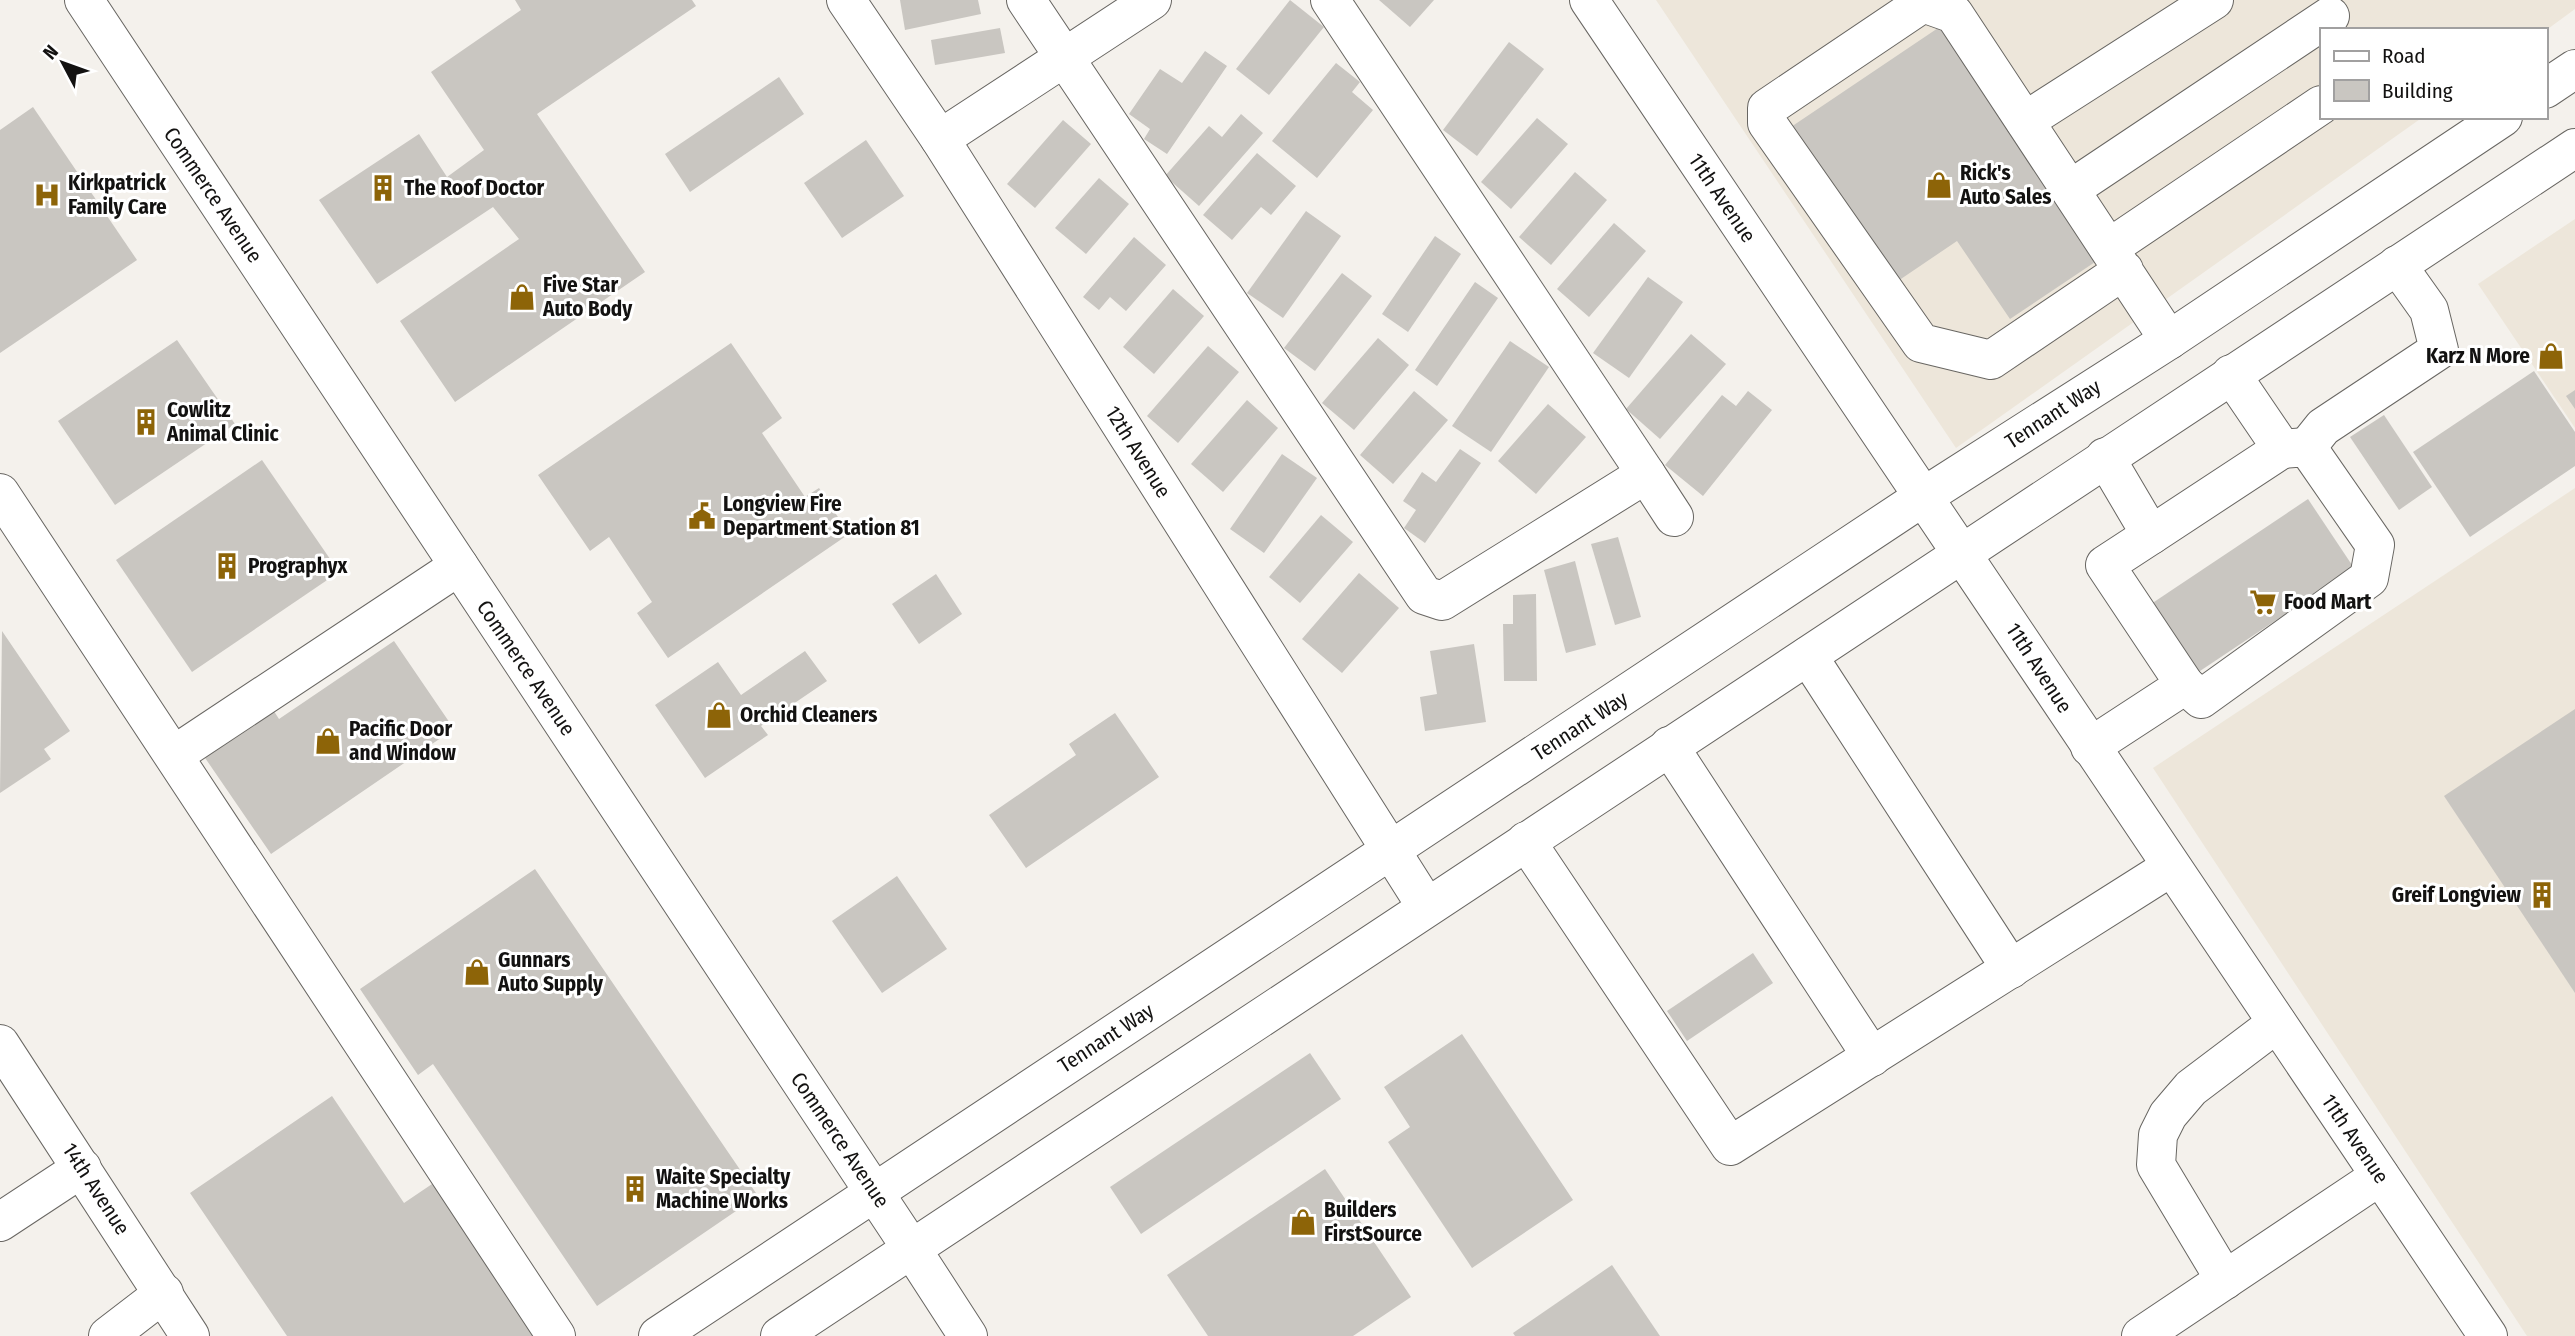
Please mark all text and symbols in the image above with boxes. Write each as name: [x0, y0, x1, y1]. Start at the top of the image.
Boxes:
north arrow: [28, 28, 98, 98]
legend: [2320, 28, 2547, 119]
text: N: [38, 40, 63, 64]
text: Road: [2382, 43, 2426, 69]
text: Building: [2382, 78, 2453, 104]
street label: Commerce Avenue: [158, 122, 268, 268]
street label: 11th Avenue: [1683, 148, 1761, 248]
place label: Rick's Auto Sales: [1959, 160, 2052, 210]
place label: Kirkpatrick Family Care: [68, 170, 167, 220]
shop icon: Rick's Auto Sales: [1924, 170, 1954, 200]
building icon: The Roof Doctor: [368, 173, 398, 203]
place label: The Roof Doctor: [404, 175, 545, 201]
hospital icon: Kirkpatrick Family Care: [32, 180, 62, 210]
place label: Five Star Auto Body: [542, 272, 633, 322]
shop icon: Five Star Auto Body: [507, 282, 537, 312]
shop icon: Karz N More: [2536, 341, 2566, 371]
place label: Karz N More: [2426, 343, 2530, 369]
street label: Tennant Way: [2000, 373, 2106, 455]
place label: Cowlitz Animal Clinic: [166, 397, 280, 447]
street label: 12th Avenue: [1100, 401, 1176, 503]
building icon: Cowlitz Animal Clinic: [131, 407, 161, 437]
place label: Longview Fire Department Station 81: [723, 491, 920, 541]
public building icon: Longview Fire Department Station 81: [687, 501, 717, 531]
building icon: Prographyx: [212, 551, 242, 581]
place label: Prographyx: [248, 553, 349, 579]
supermarket icon: Food Mart: [2248, 587, 2278, 617]
place label: Food Mart: [2284, 589, 2372, 615]
street label: Commerce Avenue: [471, 595, 581, 741]
street label: 11th Avenue: [2000, 618, 2078, 718]
street label: Tennant Way: [1527, 685, 1633, 767]
shop icon: Orchid Cleaners: [704, 700, 734, 730]
place label: Orchid Cleaners: [740, 702, 877, 728]
place label: Pacific Door and Window: [349, 716, 457, 766]
shop icon: Pacific Door and Window: [313, 726, 343, 756]
building icon: Greif Longview: [2527, 880, 2557, 910]
place label: Greif Longview: [2392, 882, 2522, 908]
place label: Gunnars Auto Supply: [497, 947, 604, 997]
shop icon: Gunnars Auto Supply: [462, 957, 492, 987]
street label: Tennant Way: [1053, 997, 1159, 1079]
street label: Commerce Avenue: [785, 1067, 895, 1213]
street label: 11th Avenue: [2316, 1089, 2394, 1189]
street label: 14th Avenue: [57, 1138, 135, 1240]
place label: Waite Specialty Machine Works: [656, 1164, 791, 1214]
building icon: Waite Specialty Machine Works: [620, 1174, 650, 1204]
place label: Builders FirstSource: [1324, 1197, 1422, 1247]
shop icon: Builders FirstSource: [1288, 1207, 1318, 1237]

